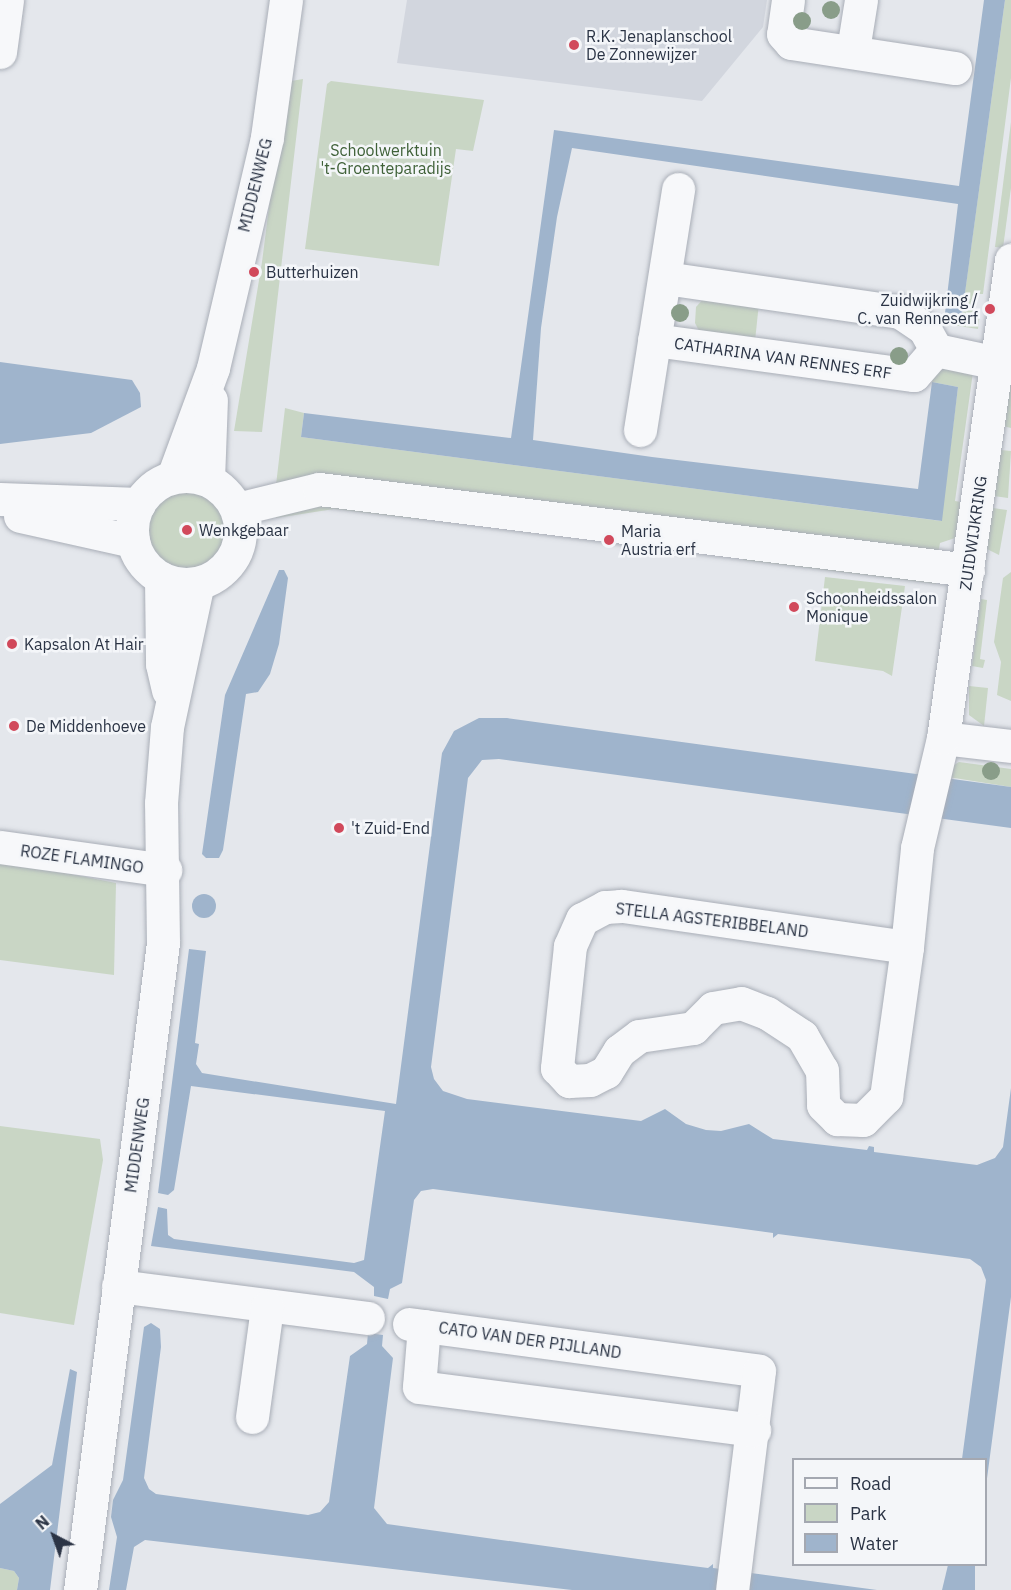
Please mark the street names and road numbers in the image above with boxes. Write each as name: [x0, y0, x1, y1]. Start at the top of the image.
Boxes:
street label: MIDDENWEG: [234, 136, 276, 234]
street label: CATHARINA VAN RENNES ERF: [673, 333, 893, 383]
street label: ZUIDWIJKRING: [955, 475, 991, 591]
street label: ROZE FLAMINGO: [19, 841, 145, 877]
street label: STELLA AGSTERIBBELAND: [614, 899, 810, 941]
street label: MIDDENWEG: [121, 1096, 153, 1194]
street label: CATO VAN DER PIJLLAND: [437, 1318, 623, 1362]

